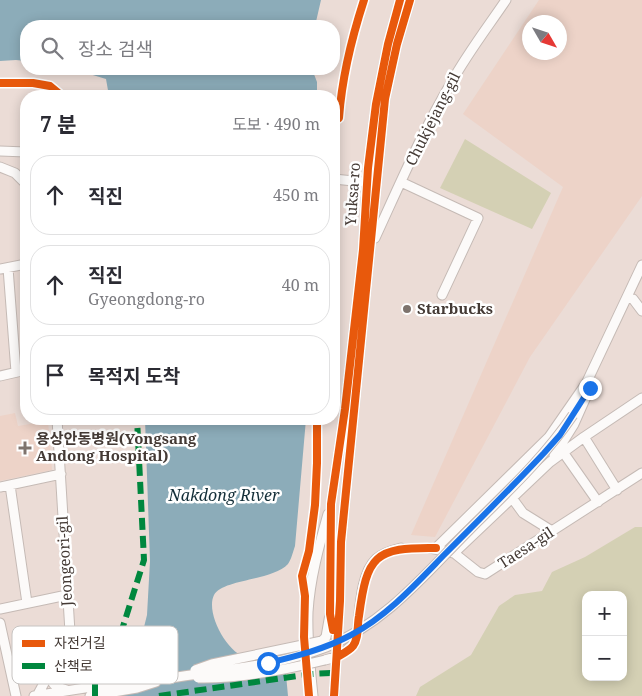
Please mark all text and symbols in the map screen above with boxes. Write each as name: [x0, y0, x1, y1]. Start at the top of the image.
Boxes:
north arrow: [522, 15, 567, 60]
search box: [20, 20, 340, 75]
icon: search: [38, 34, 66, 62]
text: 장소 검색: [78, 36, 153, 62]
street label: Chukjejang-gil: [400, 68, 464, 169]
text: 7 분: [40, 110, 77, 138]
text: 도보 · 490 m: [232, 113, 320, 135]
street label: Yuksa-ro: [340, 162, 364, 227]
icon: ahead: [41, 181, 69, 209]
text: 직진: [88, 183, 123, 209]
text: 450 m: [273, 184, 319, 206]
text: 직진: [88, 262, 123, 288]
icon: ahead: [41, 271, 69, 299]
text: 40 m: [282, 274, 319, 296]
text: Gyeongdong-ro: [88, 288, 205, 310]
place label: Starbucks: [417, 298, 493, 318]
marker: Starbucks: [401, 303, 413, 315]
icon: arrive: [41, 361, 69, 389]
text: 목적지 도착: [88, 363, 180, 389]
route end: [579, 377, 602, 400]
place label: 용상안동병원(Yongsang Andong Hospital): [36, 428, 197, 465]
marker: 용상안동병원(Yongsang Andong Hospital): [18, 441, 32, 455]
water label: Nakdong River: [168, 484, 280, 506]
street label: Jeongeori-gil: [52, 515, 76, 608]
street label: Taesa-gil: [494, 522, 557, 573]
map controls: [582, 591, 627, 681]
button: +: [582, 591, 627, 636]
legend: [12, 626, 178, 684]
text: 자전거길: [54, 633, 106, 652]
button: −: [582, 636, 627, 681]
route start: [257, 652, 280, 675]
text: 산책로: [54, 656, 93, 675]

